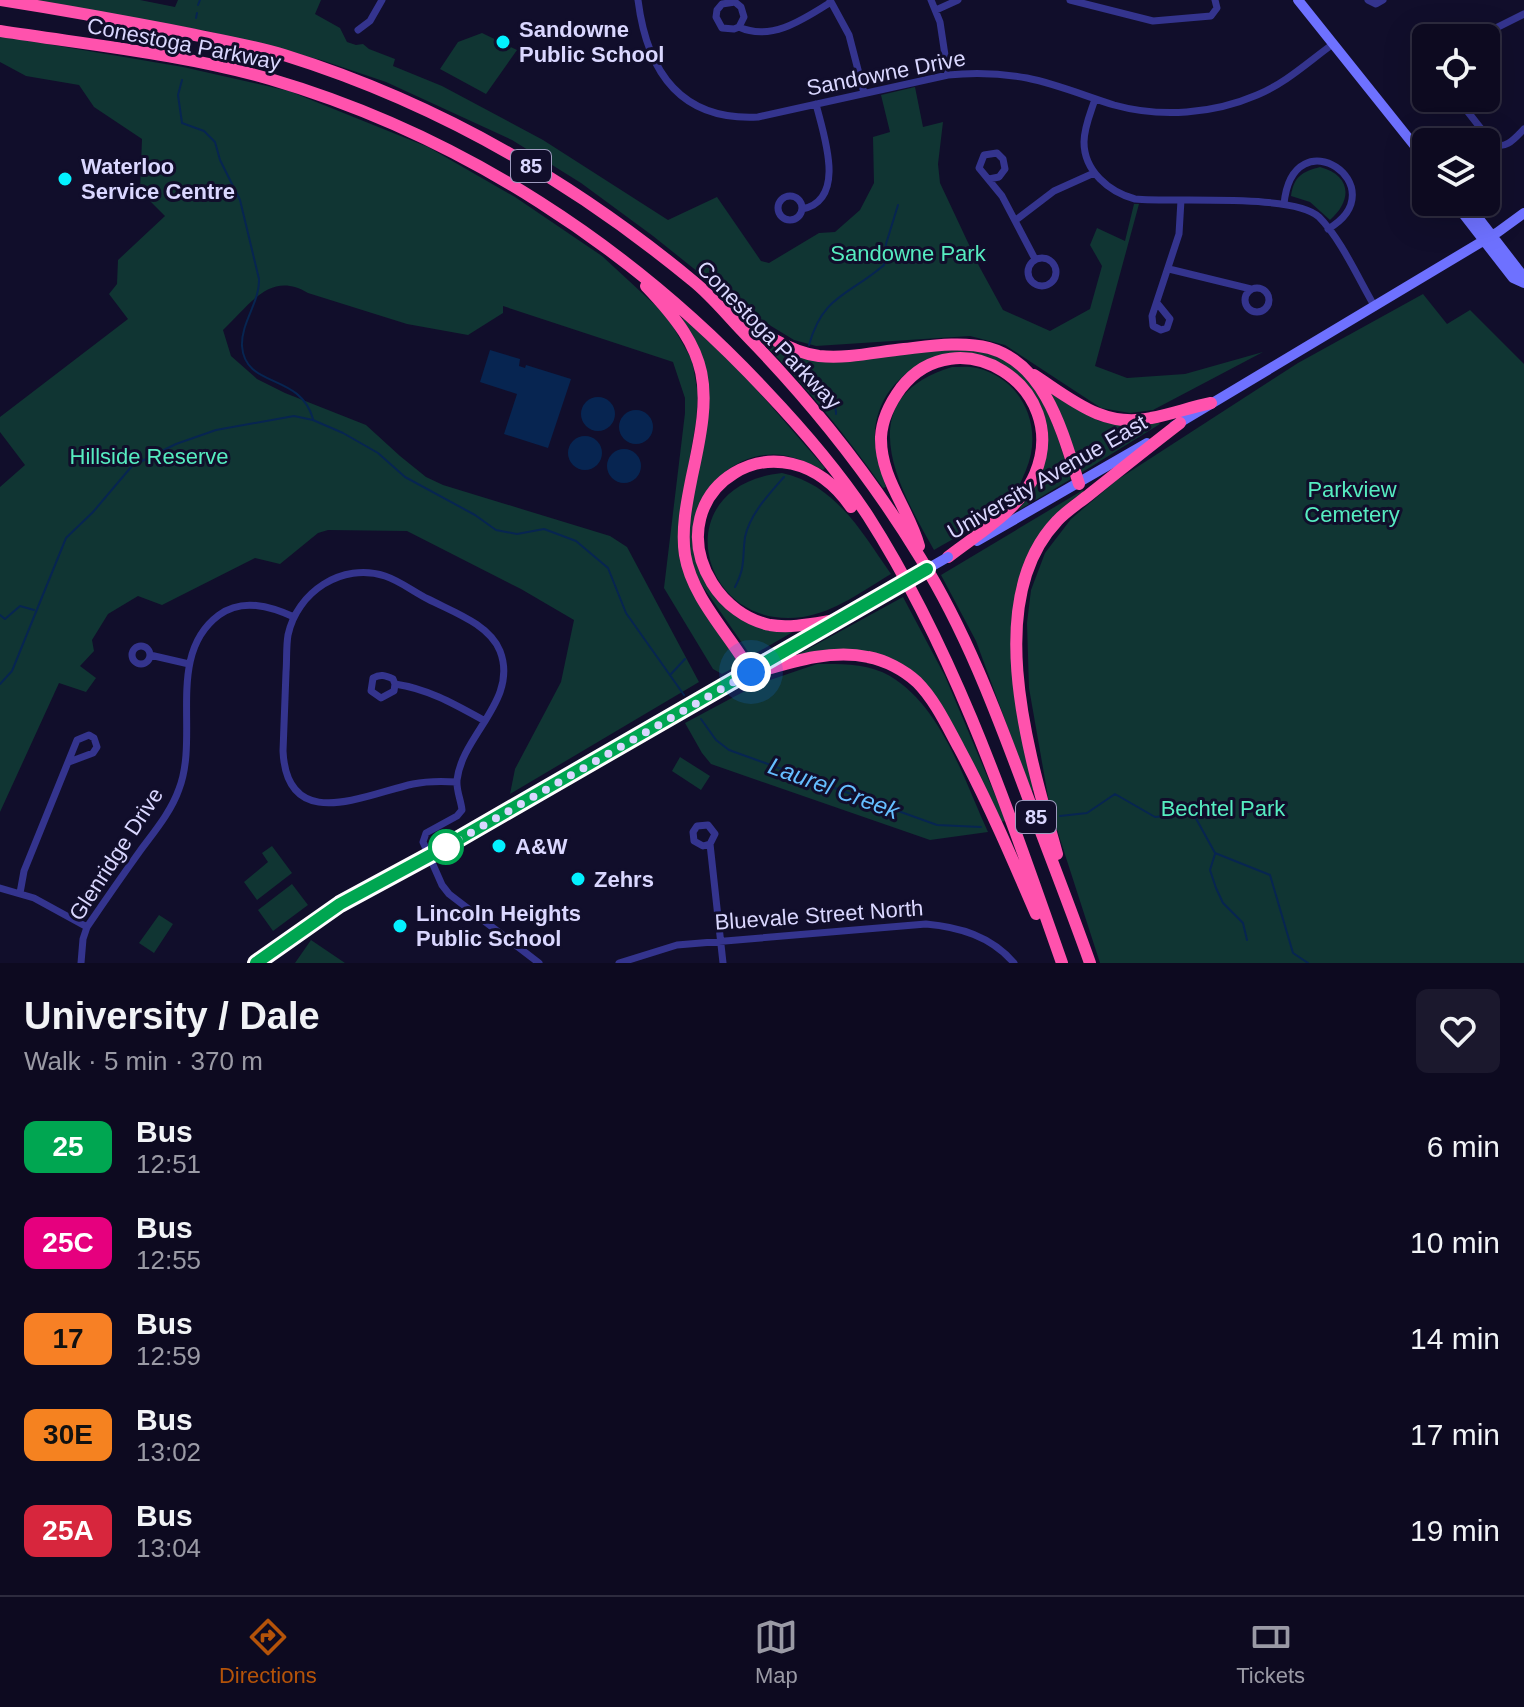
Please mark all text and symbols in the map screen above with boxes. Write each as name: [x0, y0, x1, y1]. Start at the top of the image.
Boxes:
street label: Conestoga Parkway: [85, 13, 283, 75]
place label: Sandowne Public School: [519, 17, 664, 67]
map controls: [1412, 24, 1500, 216]
button: locate: [1412, 24, 1500, 112]
marker: Sandowne Public School: [494, 33, 512, 51]
street label: Sandowne Drive: [804, 45, 968, 101]
button: layers: [1412, 128, 1500, 216]
road number: 85: [511, 150, 551, 182]
place label: Waterloo Service Centre: [81, 154, 235, 204]
marker: Waterloo Service Centre: [56, 170, 74, 188]
park label: Sandowne Park: [830, 241, 987, 266]
street label: Conestoga Parkway: [692, 256, 846, 414]
street label: University Avenue East: [943, 410, 1151, 544]
park label: Hillside Reserve: [70, 444, 228, 469]
park label: Parkview Cemetery: [1304, 477, 1400, 527]
your location: [731, 652, 771, 692]
water label: Laurel Creek: [765, 752, 905, 825]
street label: Glenridge Drive: [64, 783, 168, 925]
park label: Bechtel Park: [1161, 796, 1286, 821]
road number: 85: [1016, 801, 1056, 833]
unlabelled marker: [429, 830, 463, 864]
place label: A&W: [515, 834, 568, 859]
marker: A&W: [490, 837, 508, 855]
place label: Zehrs: [594, 867, 654, 892]
marker: Zehrs: [569, 870, 587, 888]
street label: Bluevale Street North: [714, 895, 924, 935]
place label: Lincoln Heights Public School: [416, 901, 581, 951]
marker: Lincoln Heights Public School: [391, 917, 409, 935]
button: heart: [1416, 989, 1500, 1073]
text: University / Dale: [24, 995, 320, 1037]
text: Walk · 5 min · 370 m: [24, 1046, 263, 1076]
text: Bus: [136, 1115, 193, 1148]
text: 6 min: [1427, 1130, 1500, 1163]
text: 25: [52, 1131, 84, 1162]
text: 12:51: [136, 1149, 201, 1179]
text: Bus: [136, 1211, 193, 1244]
text: 10 min: [1410, 1226, 1500, 1259]
text: 25C: [42, 1227, 94, 1258]
text: 12:55: [136, 1245, 201, 1275]
text: Bus: [136, 1307, 193, 1340]
text: 14 min: [1410, 1322, 1500, 1355]
text: 17: [52, 1323, 84, 1354]
text: 12:59: [136, 1341, 201, 1371]
text: Bus: [136, 1403, 193, 1436]
text: 17 min: [1410, 1418, 1500, 1451]
text: 30E: [43, 1419, 93, 1450]
text: 13:02: [136, 1437, 201, 1467]
text: Bus: [136, 1499, 193, 1532]
text: 19 min: [1410, 1514, 1500, 1547]
text: 25A: [42, 1515, 94, 1546]
text: 13:04: [136, 1533, 201, 1563]
tab: Directions: [219, 1615, 317, 1689]
tab: Map: [754, 1615, 798, 1689]
tab: Tickets: [1236, 1615, 1305, 1689]

